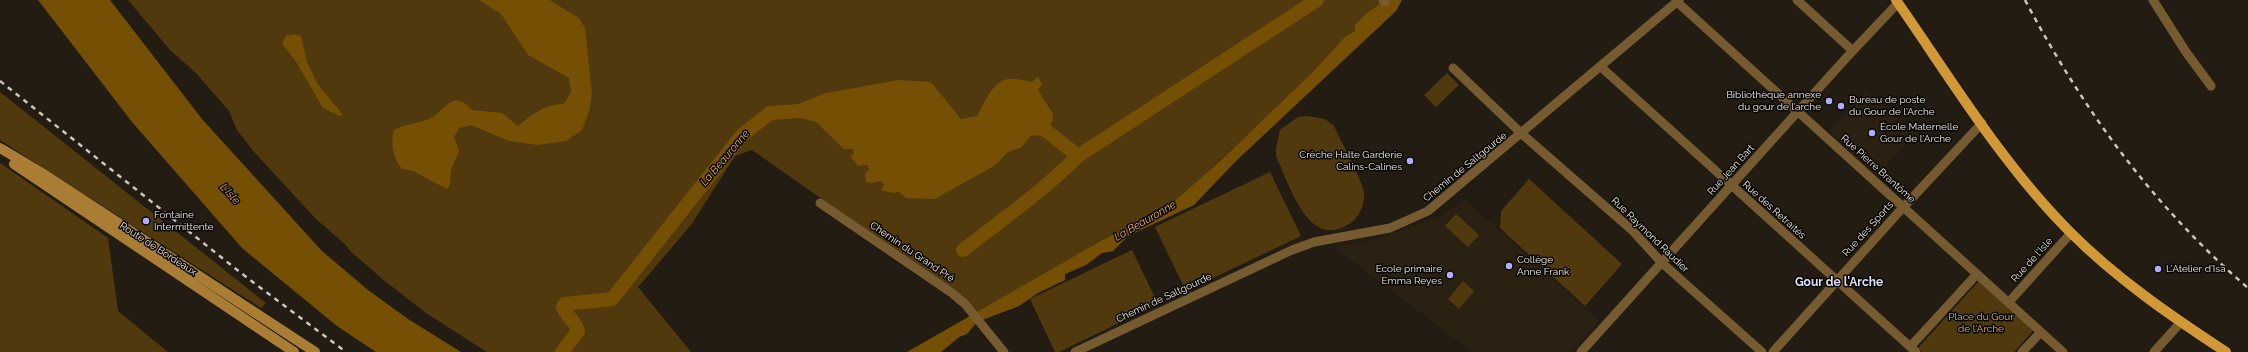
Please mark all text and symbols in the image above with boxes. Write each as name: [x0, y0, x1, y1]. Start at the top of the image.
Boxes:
place label: Bibliothèque annexe du gour de l’arche: [1726, 89, 1821, 112]
place label: Bureau de poste du Gour de l'Arche: [1849, 94, 1935, 118]
marker: Bibliothèque annexe du gour de l’arche: [1824, 96, 1834, 106]
marker: Bureau de poste du Gour de l'Arche: [1836, 101, 1846, 111]
place label: École Maternelle Gour de l'Arche: [1880, 121, 1958, 144]
water label: La Beauronne: [698, 127, 752, 189]
marker: École Maternelle Gour de l'Arche: [1867, 128, 1877, 138]
street label: Chemin de Saltgourde: [1421, 130, 1509, 204]
street label: Rue Pierre Brantôme: [1838, 132, 1918, 206]
street label: Rue Jean Bart: [1705, 142, 1757, 198]
place label: Crèche Halte Garderie Calins-Calines: [1299, 149, 1402, 172]
marker: Crèche Halte Garderie Calins-Calines: [1405, 156, 1415, 166]
street label: Rue des Retraités: [1740, 178, 1808, 242]
water label: L'Isle: [217, 181, 243, 207]
street label: Rue Raymond Raudier: [1609, 195, 1691, 275]
water label: La Beauronne: [1112, 198, 1178, 244]
street label: Rue des Sports: [1840, 199, 1896, 259]
place label: Fontaine Intermittente: [154, 209, 214, 232]
marker: Fontaine Intermittente: [141, 216, 151, 226]
street label: Chemin du Grand Pré: [868, 219, 956, 285]
street label: Route de Bordeaux: [117, 220, 199, 278]
street label: Rue de l'Isle: [2009, 235, 2055, 285]
place label: Collège Anne Frank: [1517, 254, 1569, 278]
marker: Collège Anne Frank: [1504, 261, 1514, 271]
place label: Ecole primaire Emma Reyes: [1376, 263, 1442, 286]
place label: L'Atelier d'Isa: [2166, 263, 2226, 275]
marker: L'Atelier d'Isa: [2153, 264, 2163, 274]
marker: Ecole primaire Emma Reyes: [1445, 270, 1455, 280]
street label: Chemin de Saltgourde: [1114, 271, 1214, 325]
district label: Gour de l'Arche: [1795, 275, 1883, 289]
park label: Place du Gour de l'Arche: [1948, 311, 2014, 334]

